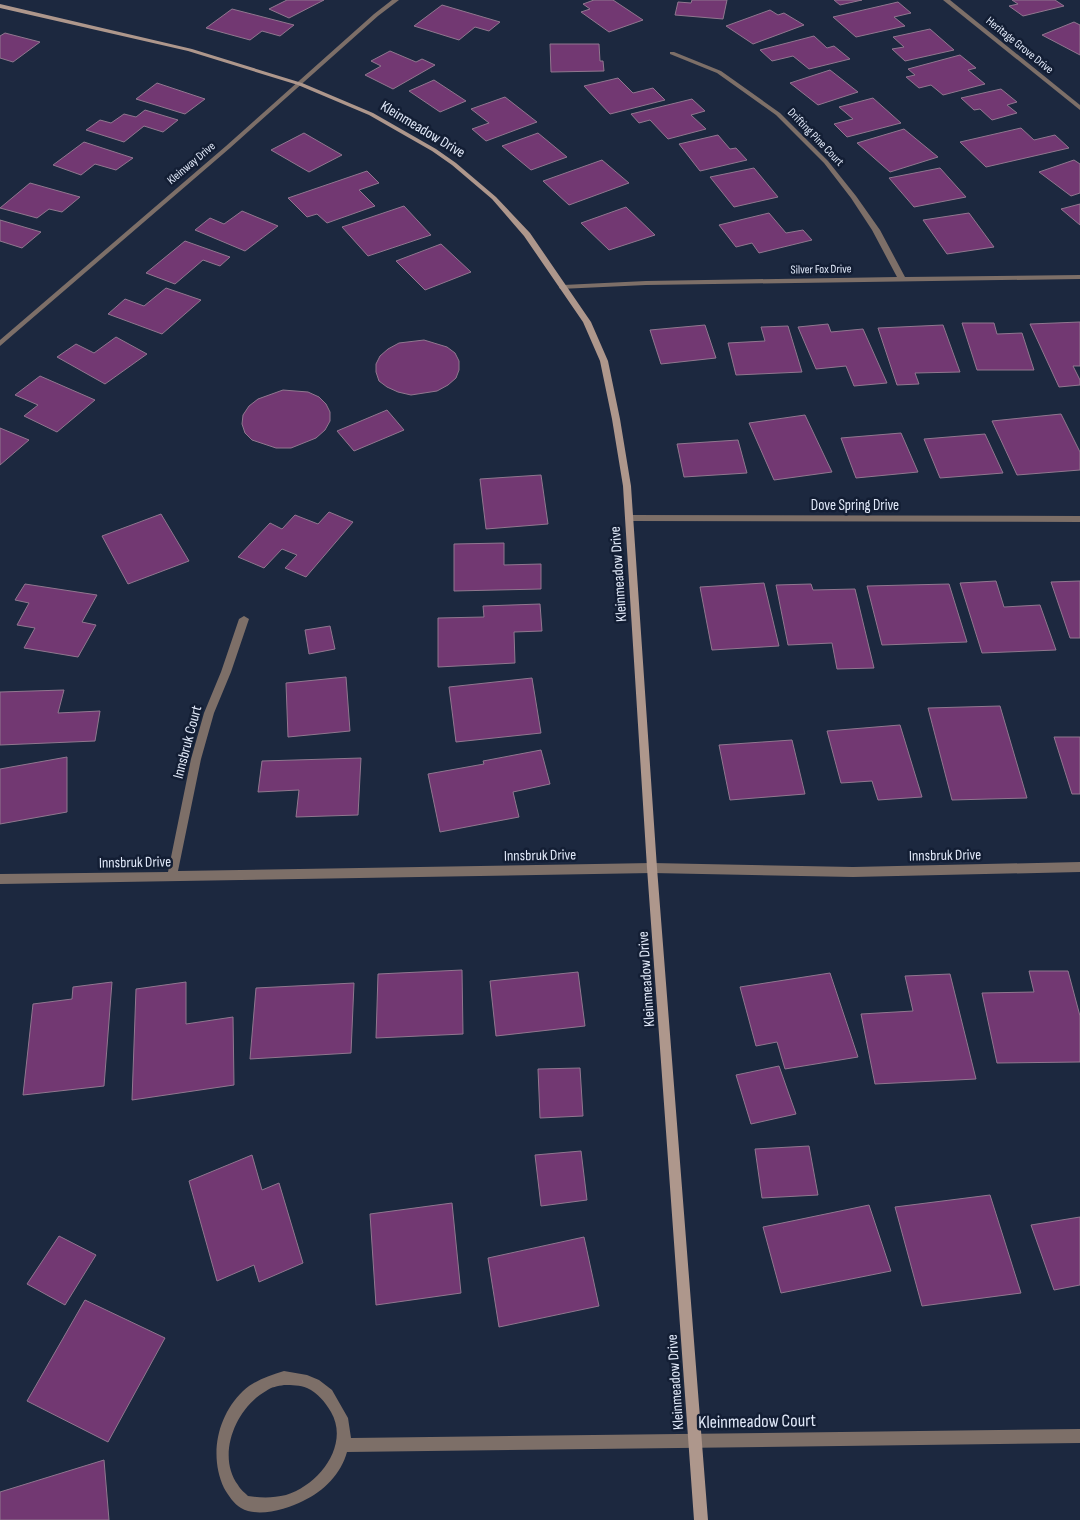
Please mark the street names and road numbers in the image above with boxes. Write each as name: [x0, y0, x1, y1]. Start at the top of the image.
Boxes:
street label: Heritage Grove Drive: [983, 14, 1057, 77]
street label: Kleinmeadow Drive: [377, 97, 469, 162]
street label: Drifting Pine Court: [784, 105, 847, 170]
street label: Kleinway Drive: [164, 139, 219, 188]
street label: Silver Fox Drive: [790, 261, 852, 278]
street label: Dove Spring Drive: [811, 496, 899, 515]
street label: Kleinmeadow Drive: [606, 526, 631, 622]
street label: Innsbruk Court: [169, 703, 206, 781]
street label: Innsbruk Drive: [504, 845, 576, 866]
street label: Innsbruk Drive: [909, 845, 981, 866]
street label: Innsbruk Drive: [99, 852, 171, 873]
street label: Kleinmeadow Drive: [634, 931, 659, 1027]
street label: Kleinmeadow Drive: [663, 1334, 688, 1430]
street label: Kleinmeadow Court: [698, 1410, 817, 1433]

